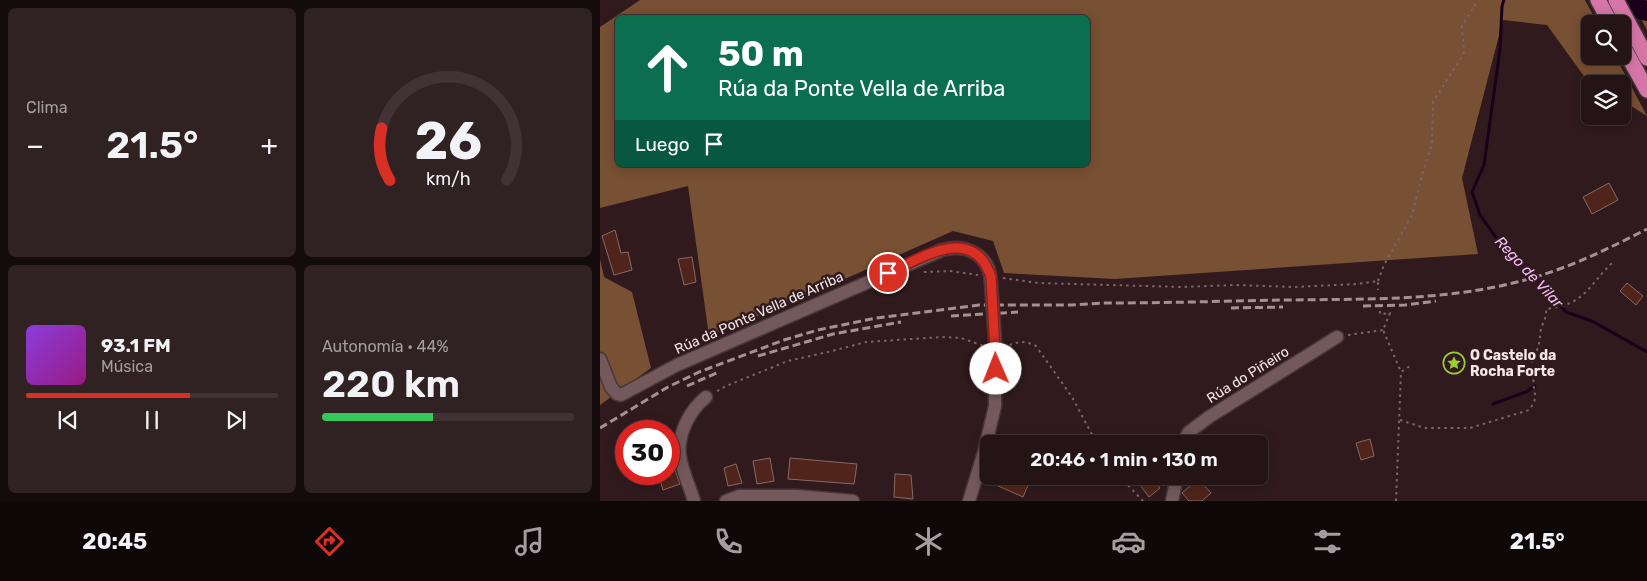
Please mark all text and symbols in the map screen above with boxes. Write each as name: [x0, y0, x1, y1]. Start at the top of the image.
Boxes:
map controls: [1581, 15, 1631, 125]
button: search: [1581, 15, 1631, 65]
text: 50 m: [718, 33, 804, 75]
icon: ahead: [635, 35, 700, 100]
text: Rúa da Ponte Vella de Arriba: [718, 75, 1005, 102]
button: layers: [1581, 75, 1631, 125]
text: Clima: [26, 98, 67, 117]
text: 26: [414, 110, 482, 172]
text: 21.5°: [106, 122, 198, 168]
text: −: [26, 129, 44, 162]
text: +: [261, 129, 278, 162]
icon: arrive: [700, 130, 728, 158]
text: Luego: [635, 133, 690, 156]
text: km/h: [426, 168, 470, 189]
water label: Rego de Vilar: [1491, 232, 1568, 313]
pin: [867, 252, 909, 294]
icon: arrive: [874, 259, 902, 287]
street label: Rúa da Ponte Vella de Arriba: [672, 268, 846, 358]
text: 93.1 FM: [101, 334, 171, 357]
text: Autonomía · 44%: [322, 337, 449, 356]
position arrow: [969, 342, 1021, 394]
street label: Rúa do Piñeiro: [1204, 343, 1292, 407]
place label: O Castelo da Rocha Forte: [1470, 347, 1556, 380]
place icon: O Castelo da Rocha Forte: [1442, 351, 1466, 375]
text: Música: [101, 357, 153, 376]
text: 220 km: [322, 361, 460, 407]
icon: previous: [54, 406, 82, 434]
icon: pause: [138, 406, 166, 434]
icon: next: [222, 406, 250, 434]
speed limit sign: 30: [615, 420, 680, 485]
text: 20:46 · 1 min · 130 m: [1030, 448, 1218, 471]
icon: directions: [312, 524, 347, 559]
icon: music: [512, 524, 547, 559]
icon: phone: [711, 524, 746, 559]
icon: climate: [911, 524, 946, 559]
icon: car: [1111, 524, 1146, 559]
icon: filters: [1310, 524, 1345, 559]
text: 20:45: [82, 528, 147, 555]
text: 21.5°: [1510, 528, 1565, 555]

